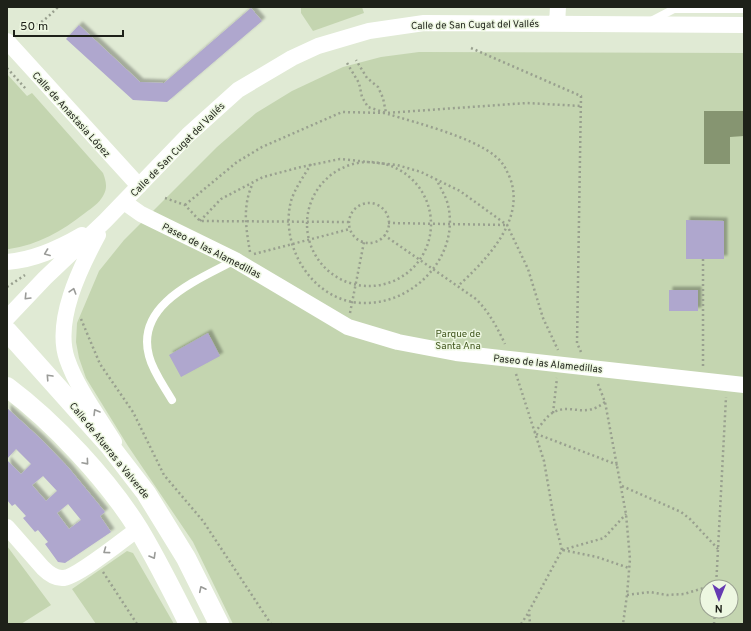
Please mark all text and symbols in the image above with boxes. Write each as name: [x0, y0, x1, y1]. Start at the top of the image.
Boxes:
scale bar: [14, 12, 123, 38]
street label: Calle de San Cugat del Vallés: [411, 18, 540, 33]
text: 50 m: [20, 19, 48, 35]
street label: Calle de Anastasia López: [29, 69, 113, 161]
street label: Calle de San Cugat del Vallés: [128, 100, 228, 200]
street label: Paseo de las Alamedillas: [160, 221, 263, 282]
one-way arrow: [43, 248, 50, 256]
one-way arrow: [68, 288, 77, 295]
one-way arrow: [24, 292, 32, 300]
park label: Parque de Santa Ana: [435, 328, 481, 353]
street label: Paseo de las Alamedillas: [493, 352, 603, 377]
one-way arrow: [47, 374, 54, 382]
street label: Calle de Afueras a Valverde: [66, 400, 152, 502]
one-way arrow: [94, 409, 101, 416]
one-way arrow: [82, 457, 89, 464]
one-way arrow: [103, 546, 110, 554]
one-way arrow: [149, 551, 156, 559]
north arrow: [699, 579, 739, 619]
one-way arrow: [199, 586, 207, 593]
text: N: [715, 601, 723, 615]

